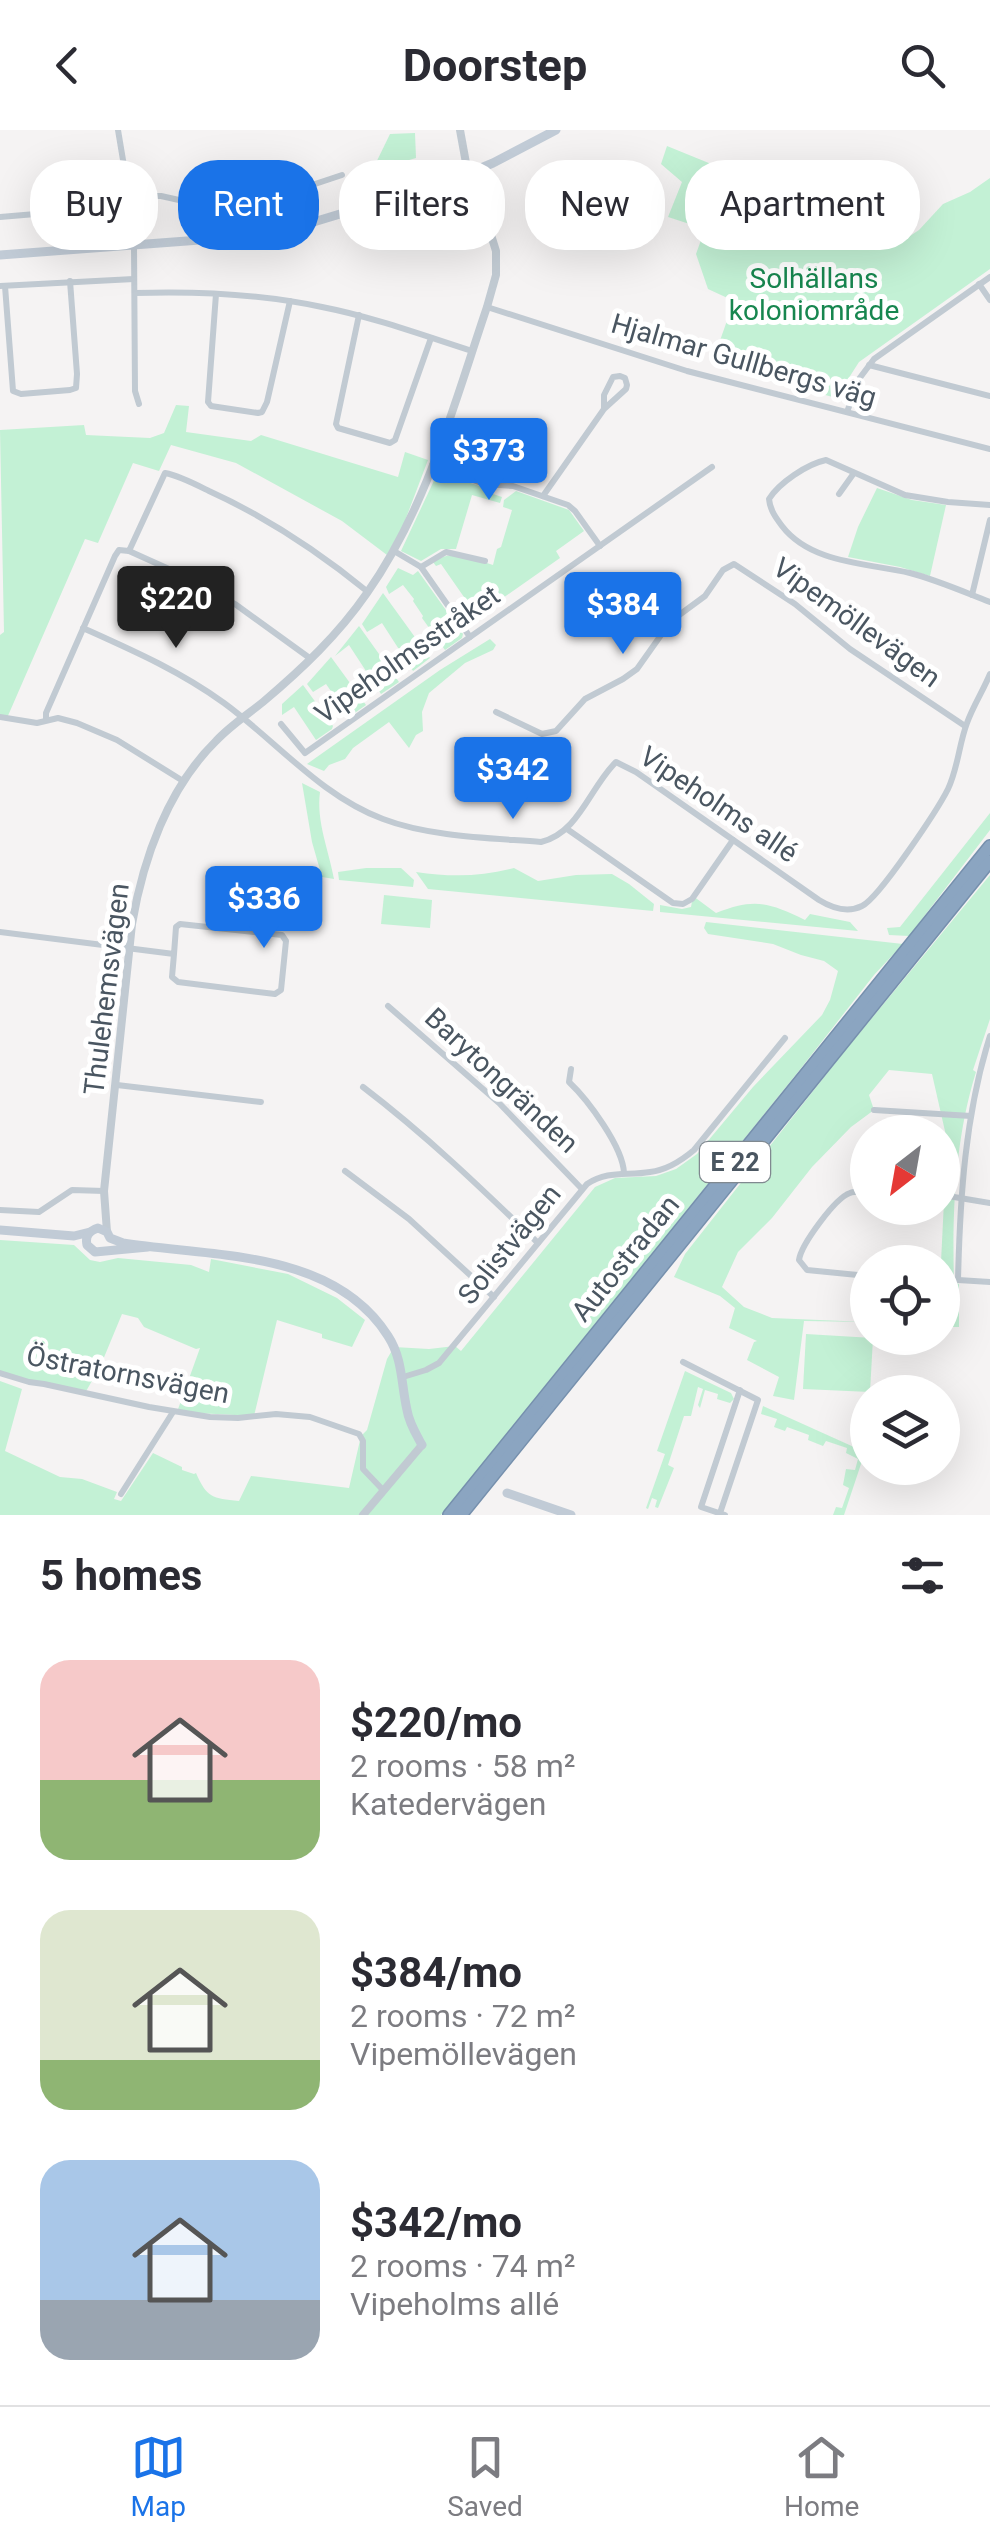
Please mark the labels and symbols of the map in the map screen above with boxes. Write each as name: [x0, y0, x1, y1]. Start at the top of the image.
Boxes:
park label: Solhällans koloniområde: [729, 262, 899, 327]
street label: Hjalmar Gullbergs väg: [607, 307, 880, 414]
pin: $373: [430, 418, 548, 503]
street label: Vipemöllevägen: [767, 551, 947, 694]
pin: $220: [117, 566, 235, 651]
pin: $384: [564, 572, 682, 657]
street label: Vipeholmsstråket: [308, 578, 506, 730]
pin: $342: [454, 737, 572, 822]
street label: Vipeholms allé: [634, 740, 804, 869]
pin: $336: [205, 866, 323, 951]
street label: Thulehemsvägen: [77, 881, 136, 1097]
street label: Barytongränden: [418, 1001, 585, 1160]
north arrow: [850, 1115, 960, 1225]
road number: E 22: [700, 1142, 770, 1182]
street label: Solistvägen: [451, 1178, 568, 1311]
street label: Autostradan: [565, 1189, 686, 1328]
street label: Östratornsvägen: [24, 1339, 232, 1410]

